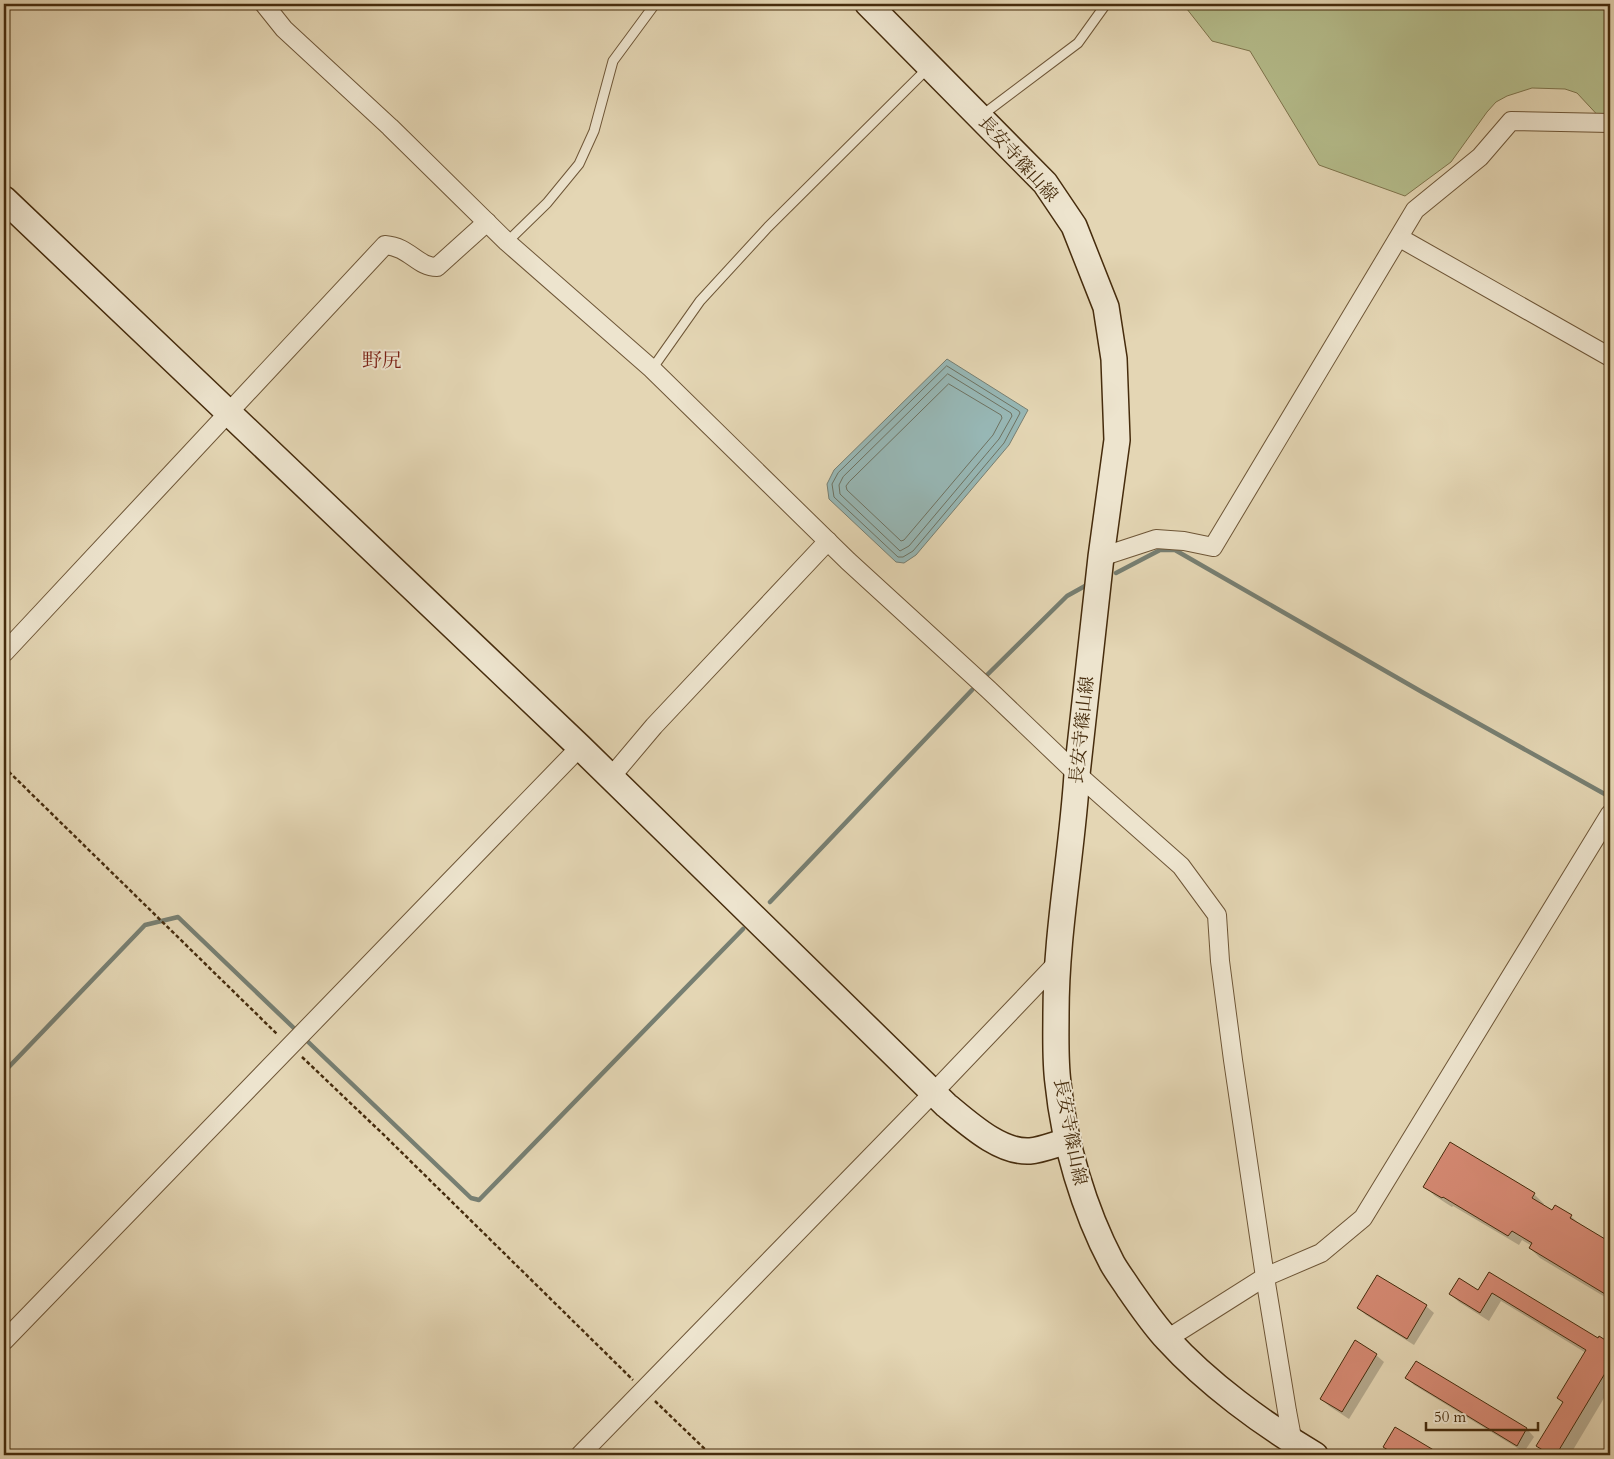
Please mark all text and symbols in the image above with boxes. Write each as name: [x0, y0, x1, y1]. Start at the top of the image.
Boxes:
street label: 長安寺篠山線: [973, 111, 1063, 207]
district label: 野尻: [362, 347, 402, 374]
street label: 長安寺篠山線: [1064, 675, 1100, 785]
street label: 長安寺篠山線: [1047, 1077, 1093, 1187]
scale bar: [1426, 1399, 1539, 1431]
text: 50 m: [1434, 1407, 1466, 1427]

